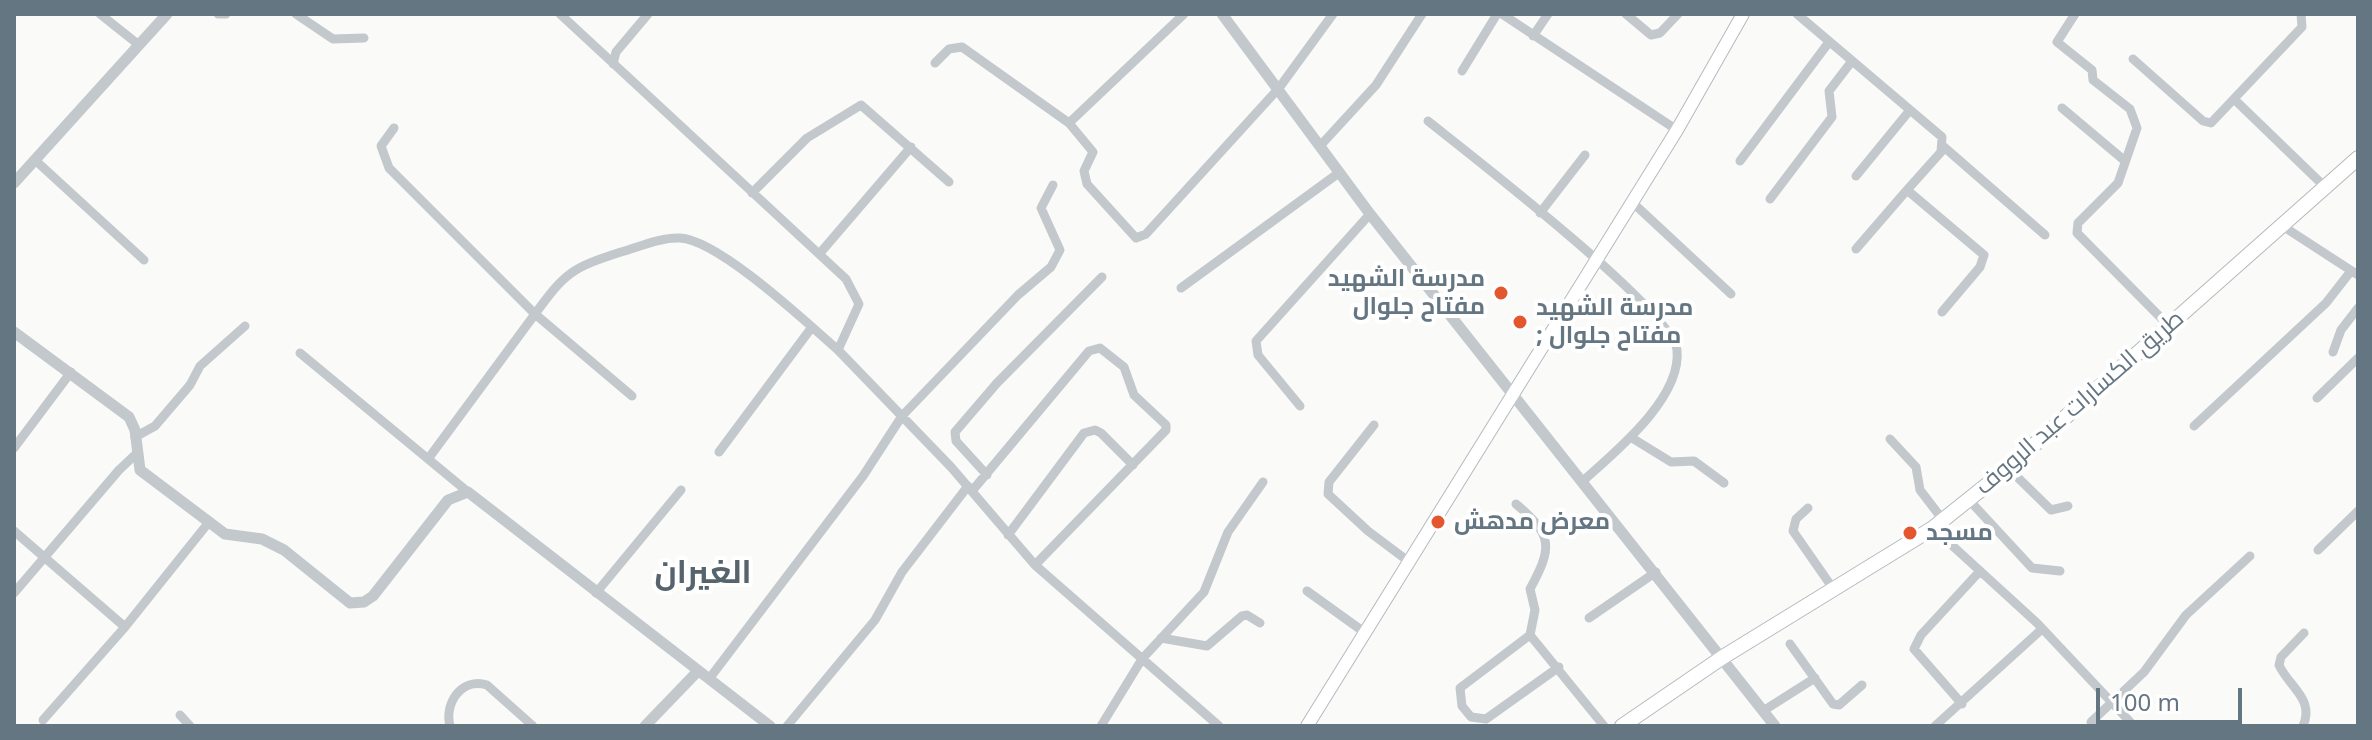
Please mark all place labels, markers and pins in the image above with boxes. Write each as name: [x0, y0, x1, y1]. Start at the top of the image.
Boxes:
place label: مدرسة الشهيد مفتاح جلوال: [1328, 265, 1485, 321]
marker: مدرسة الشهيد مفتاح جلوال: [1492, 284, 1510, 302]
place label: مدرسة الشهيد ; مفتاح جلوال: [1536, 294, 1693, 350]
marker: مدرسة الشهيد ; مفتاح جلوال: [1511, 313, 1529, 331]
place label: معرض مدهش: [1454, 508, 1610, 536]
marker: معرض مدهش: [1429, 513, 1447, 531]
place label: مسجد: [1926, 519, 1993, 547]
marker: مسجد: [1901, 524, 1919, 542]

